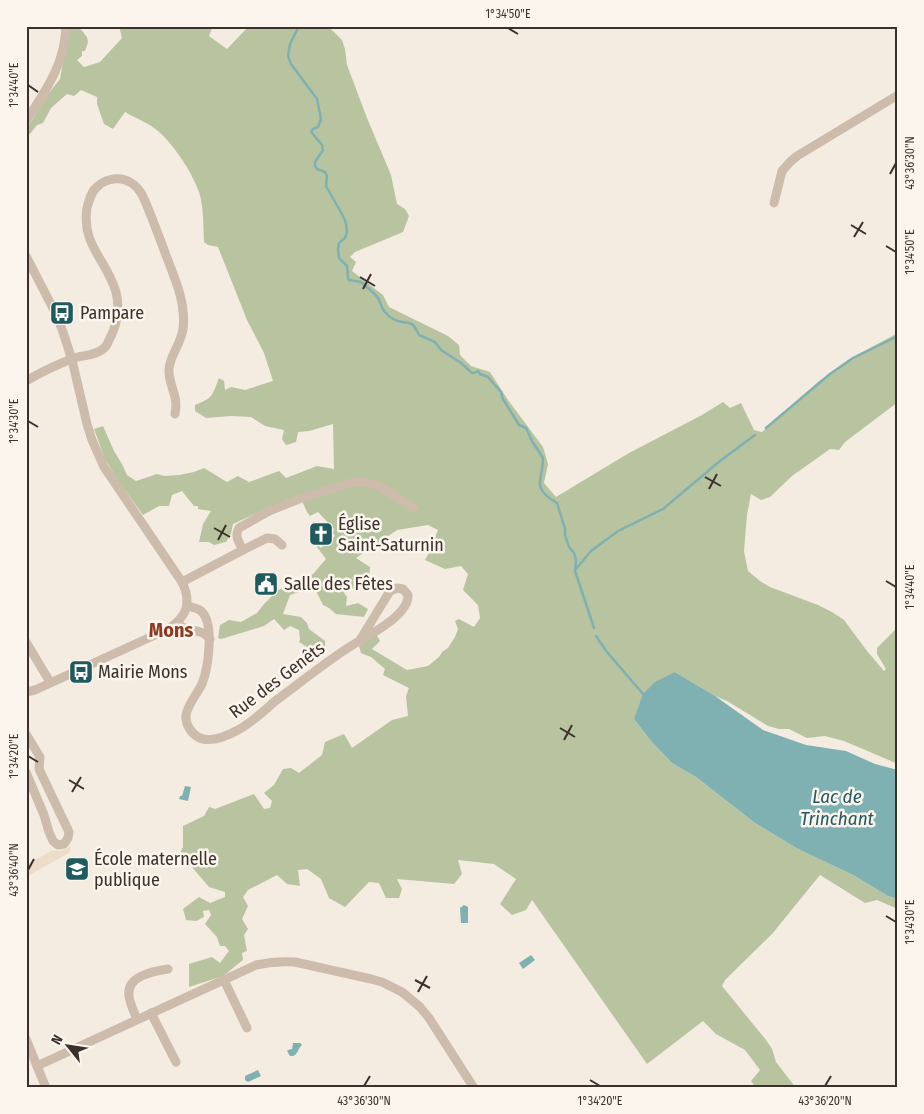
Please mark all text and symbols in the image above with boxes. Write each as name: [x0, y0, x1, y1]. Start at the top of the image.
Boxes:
text: 1°34'50"E: [485, 7, 531, 21]
text: 1°34'40"E: [7, 62, 21, 107]
text: 43°36'30"N: [903, 136, 917, 190]
text: 1°34'50"E: [903, 229, 917, 275]
bus stop icon: Pampare: [49, 300, 75, 326]
place label: Pampare: [80, 302, 144, 324]
text: 1°34'30"E: [7, 398, 21, 444]
place label: Église Saint-Saturnin: [338, 512, 444, 556]
church icon: Église Saint-Saturnin: [308, 521, 334, 547]
text: 1°34'40"E: [903, 564, 917, 609]
public building icon: Salle des Fêtes: [253, 571, 279, 597]
place label: Salle des Fêtes: [284, 573, 393, 595]
district label: Mons: [149, 618, 193, 642]
street label: Rue des Genêts: [225, 637, 329, 723]
bus stop icon: Mairie Mons: [68, 659, 94, 685]
place label: Mairie Mons: [98, 661, 188, 683]
text: 1°34'20"E: [7, 733, 21, 778]
water label: Lac de Trinchant: [800, 785, 875, 830]
text: 43°36'40"N: [7, 843, 21, 897]
place label: École maternelle publique: [94, 847, 217, 891]
school or university icon: École maternelle publique: [64, 856, 90, 882]
text: 1°34'30"E: [903, 899, 917, 945]
north arrow: [42, 1022, 92, 1072]
text: N: [48, 1032, 67, 1048]
text: 43°36'30"N: [337, 1094, 391, 1108]
text: 1°34'20"E: [578, 1094, 623, 1108]
text: 43°36'20"N: [798, 1094, 852, 1108]

